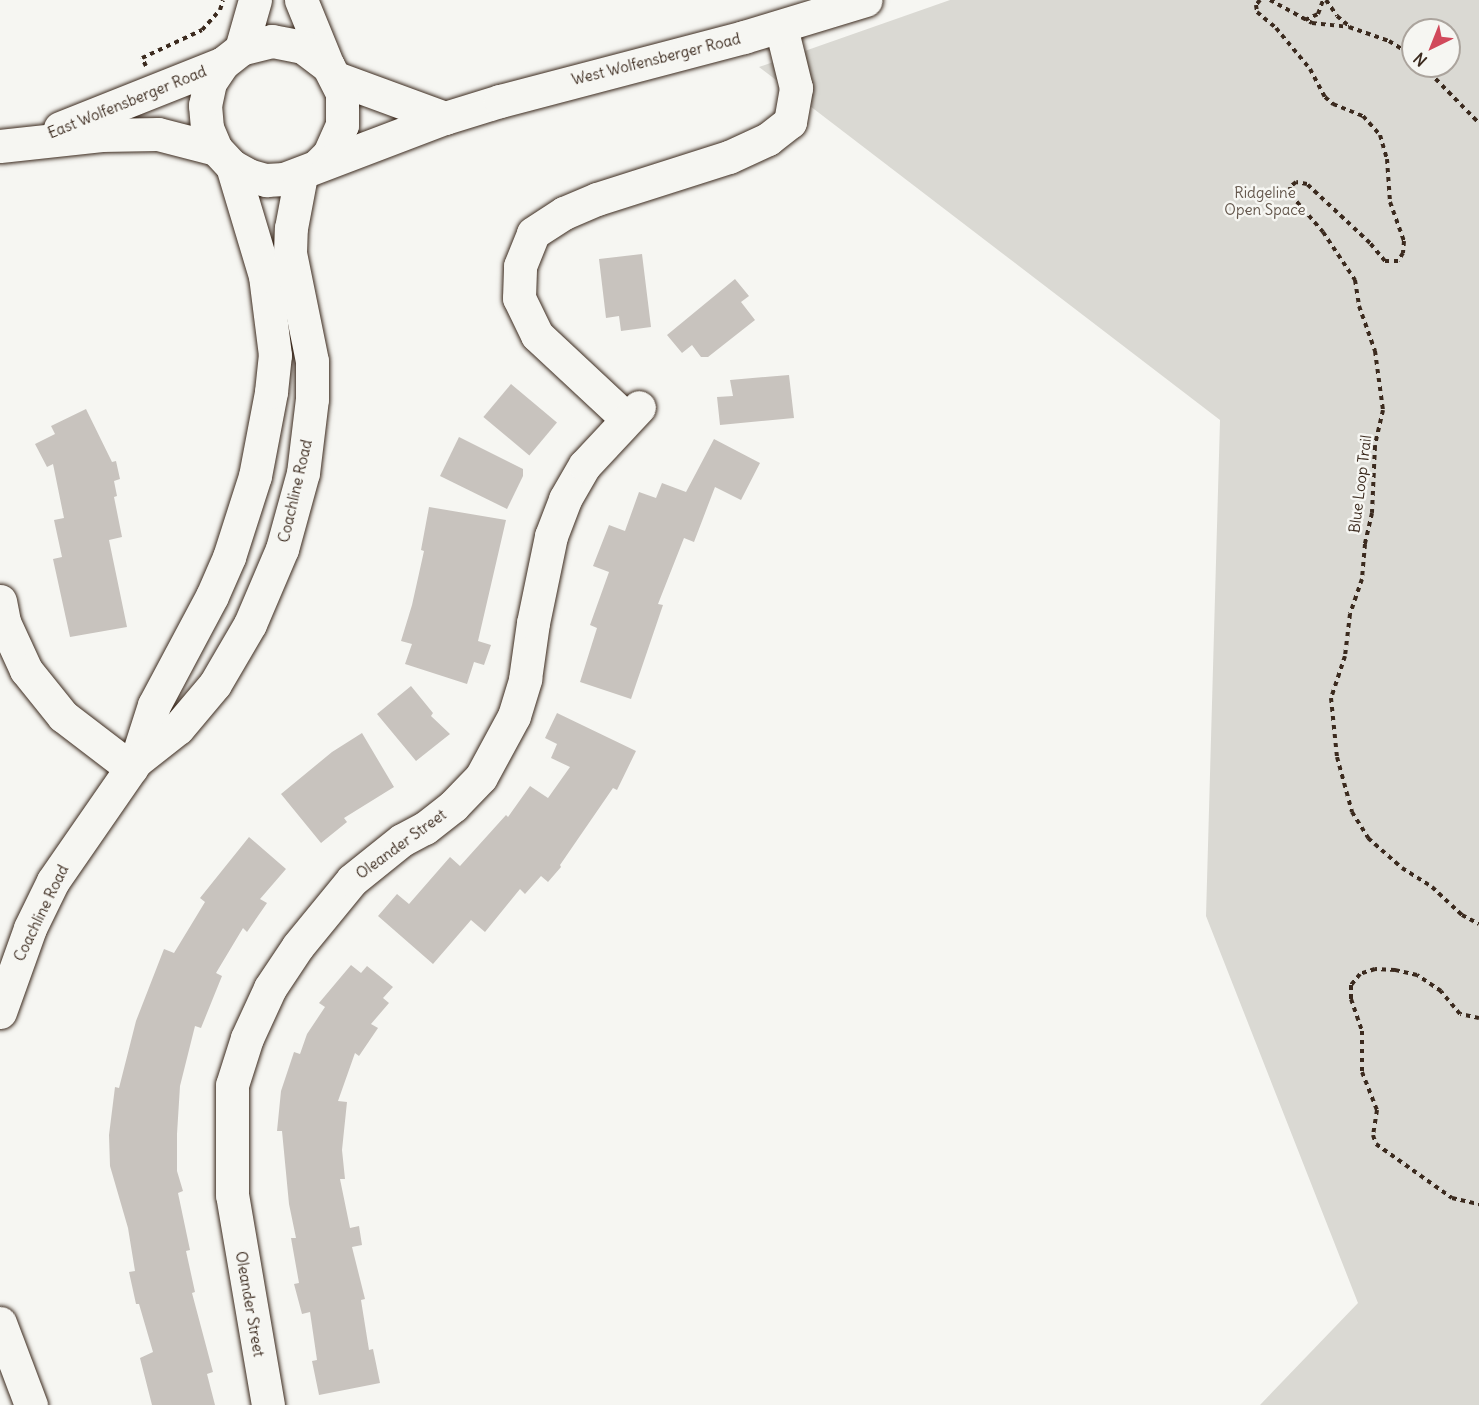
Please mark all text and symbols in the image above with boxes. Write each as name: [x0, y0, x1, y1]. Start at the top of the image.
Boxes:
north arrow: [1401, 18, 1461, 78]
street label: West Wolfensberger Road: [570, 29, 742, 89]
text: N: [1409, 49, 1431, 71]
street label: East Wolfensberger Road: [45, 62, 209, 142]
park label: Ridgeline Open Space: [1224, 183, 1306, 218]
street label: Blue Loop Trail: [1345, 434, 1375, 534]
street label: Coachline Road: [274, 438, 316, 544]
street label: Oleander Street: [352, 805, 450, 883]
street label: Coachline Road: [10, 862, 72, 964]
street label: Oleander Street: [232, 1250, 268, 1358]

